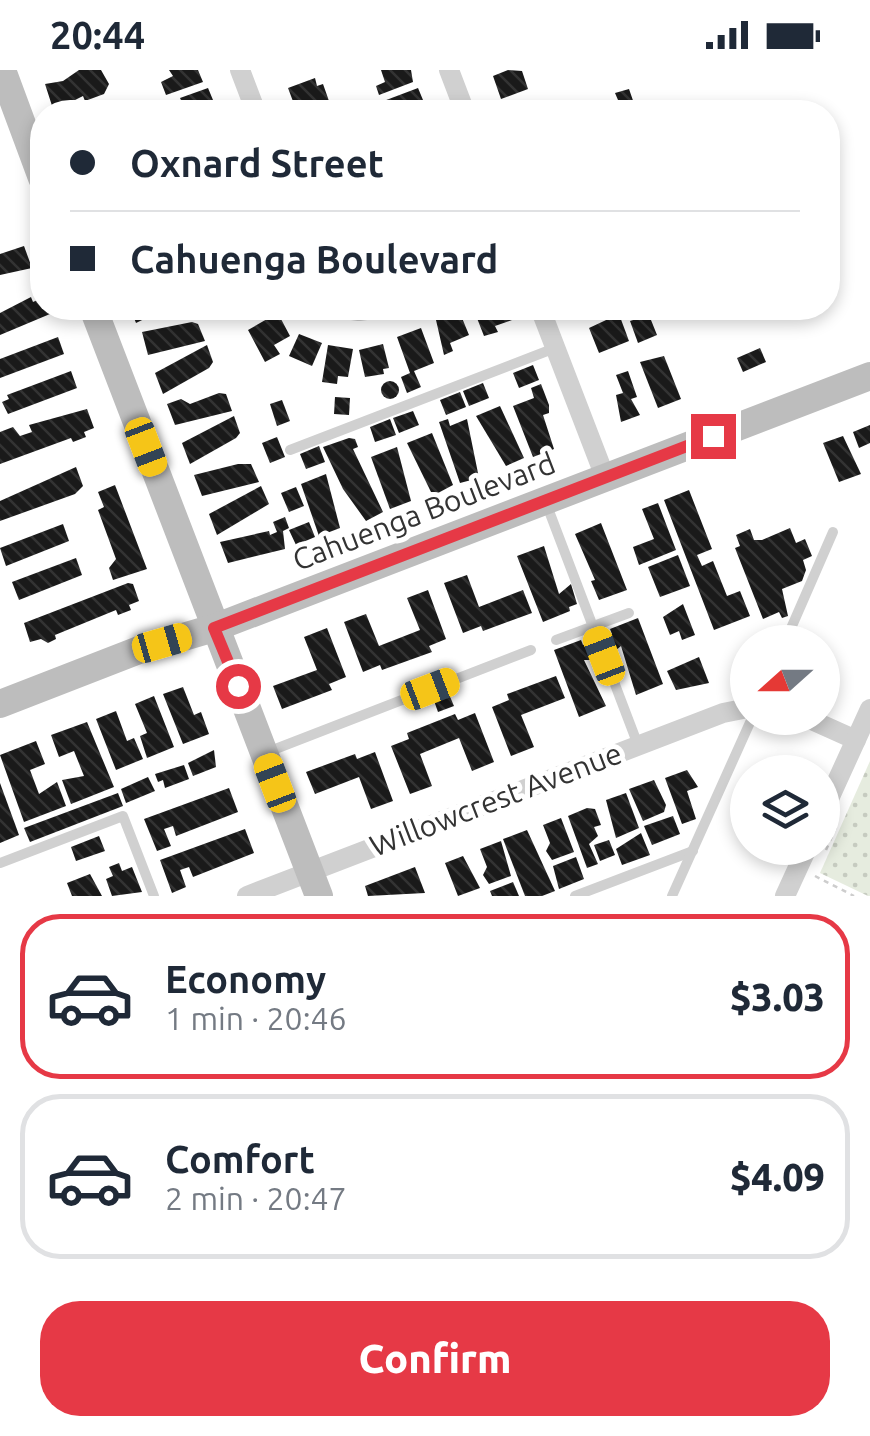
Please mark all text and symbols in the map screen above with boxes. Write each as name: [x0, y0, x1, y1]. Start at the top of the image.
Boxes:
text: 20:44: [50, 14, 145, 56]
text: Oxnard Street: [130, 142, 384, 184]
text: Cahuenga Boulevard: [130, 238, 498, 280]
car: [121, 414, 171, 480]
route end: [691, 414, 736, 459]
street label: Cahuenga Boulevard: [288, 445, 560, 577]
car: [129, 620, 195, 666]
car: [579, 623, 629, 689]
north arrow: [730, 625, 840, 735]
map controls: [730, 625, 840, 865]
route start: [216, 664, 261, 709]
car: [397, 664, 463, 714]
street label: Willowcrest Avenue: [365, 735, 626, 863]
car: [250, 750, 300, 816]
button: layers: [730, 755, 840, 865]
icon: car: [45, 952, 135, 1042]
text: Economy: [165, 958, 326, 1000]
text: $3.03: [730, 976, 825, 1018]
text: 1 min · 20:46: [165, 1000, 347, 1036]
icon: car: [45, 1132, 135, 1222]
text: Comfort: [165, 1138, 315, 1180]
text: $4.09: [730, 1156, 825, 1198]
text: 2 min · 20:47: [165, 1180, 347, 1216]
button: Confirm: [40, 1301, 830, 1416]

